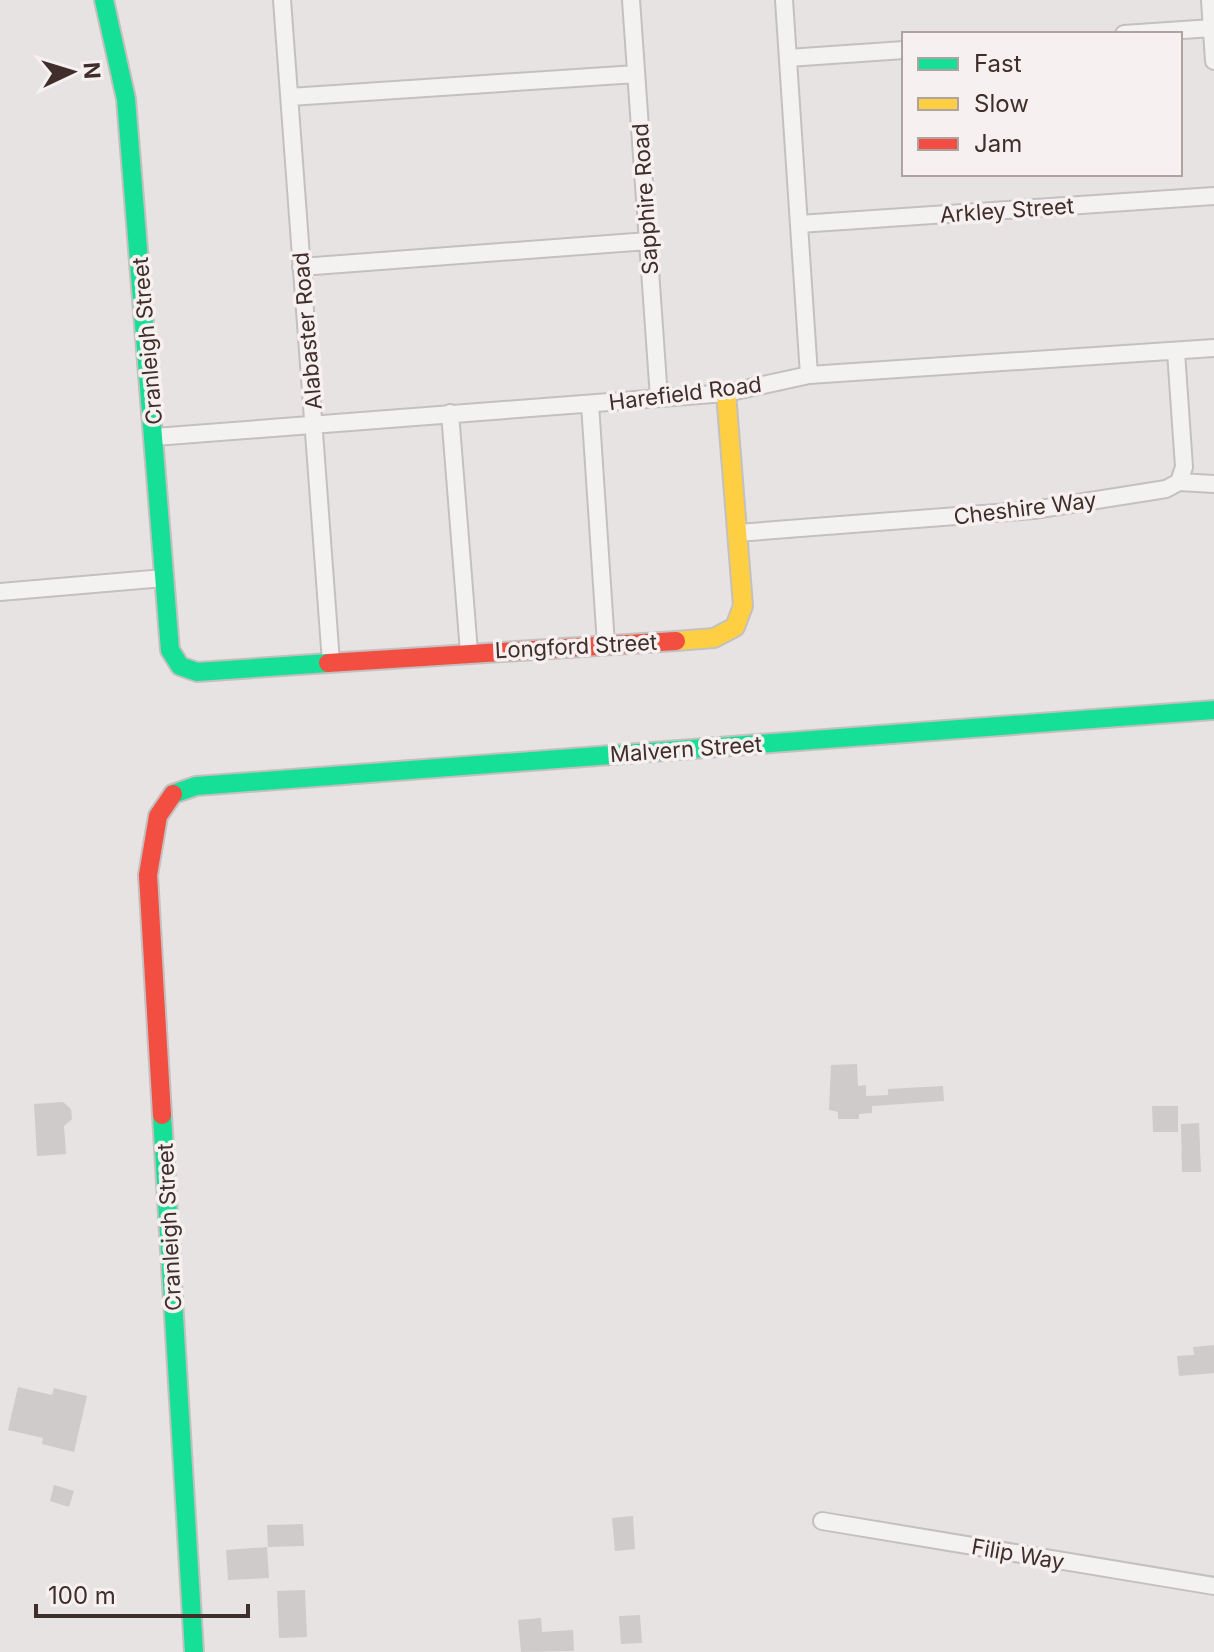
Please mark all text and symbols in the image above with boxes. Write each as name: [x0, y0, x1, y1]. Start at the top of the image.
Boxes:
north arrow: [32, 32, 112, 112]
legend: [902, 32, 1182, 176]
text: Fast: [974, 49, 1022, 78]
text: N: [78, 61, 106, 80]
text: Slow: [974, 89, 1029, 118]
street label: Sapphire Road: [627, 122, 663, 276]
text: Jam: [974, 129, 1022, 158]
street label: Arkley Street: [939, 192, 1075, 228]
street label: Alabaster Road: [287, 251, 327, 411]
street label: Cranleigh Street: [127, 256, 167, 426]
street label: Harefield Road: [607, 371, 763, 415]
street label: Cheshire Way: [952, 486, 1098, 530]
street label: Longford Street: [494, 629, 658, 663]
street label: Malvern Street: [609, 731, 763, 767]
street label: Cranleigh Street: [152, 1142, 186, 1312]
street label: Filip Way: [970, 1533, 1066, 1575]
scale bar: [36, 1568, 248, 1618]
text: 100 m: [48, 1581, 116, 1610]

